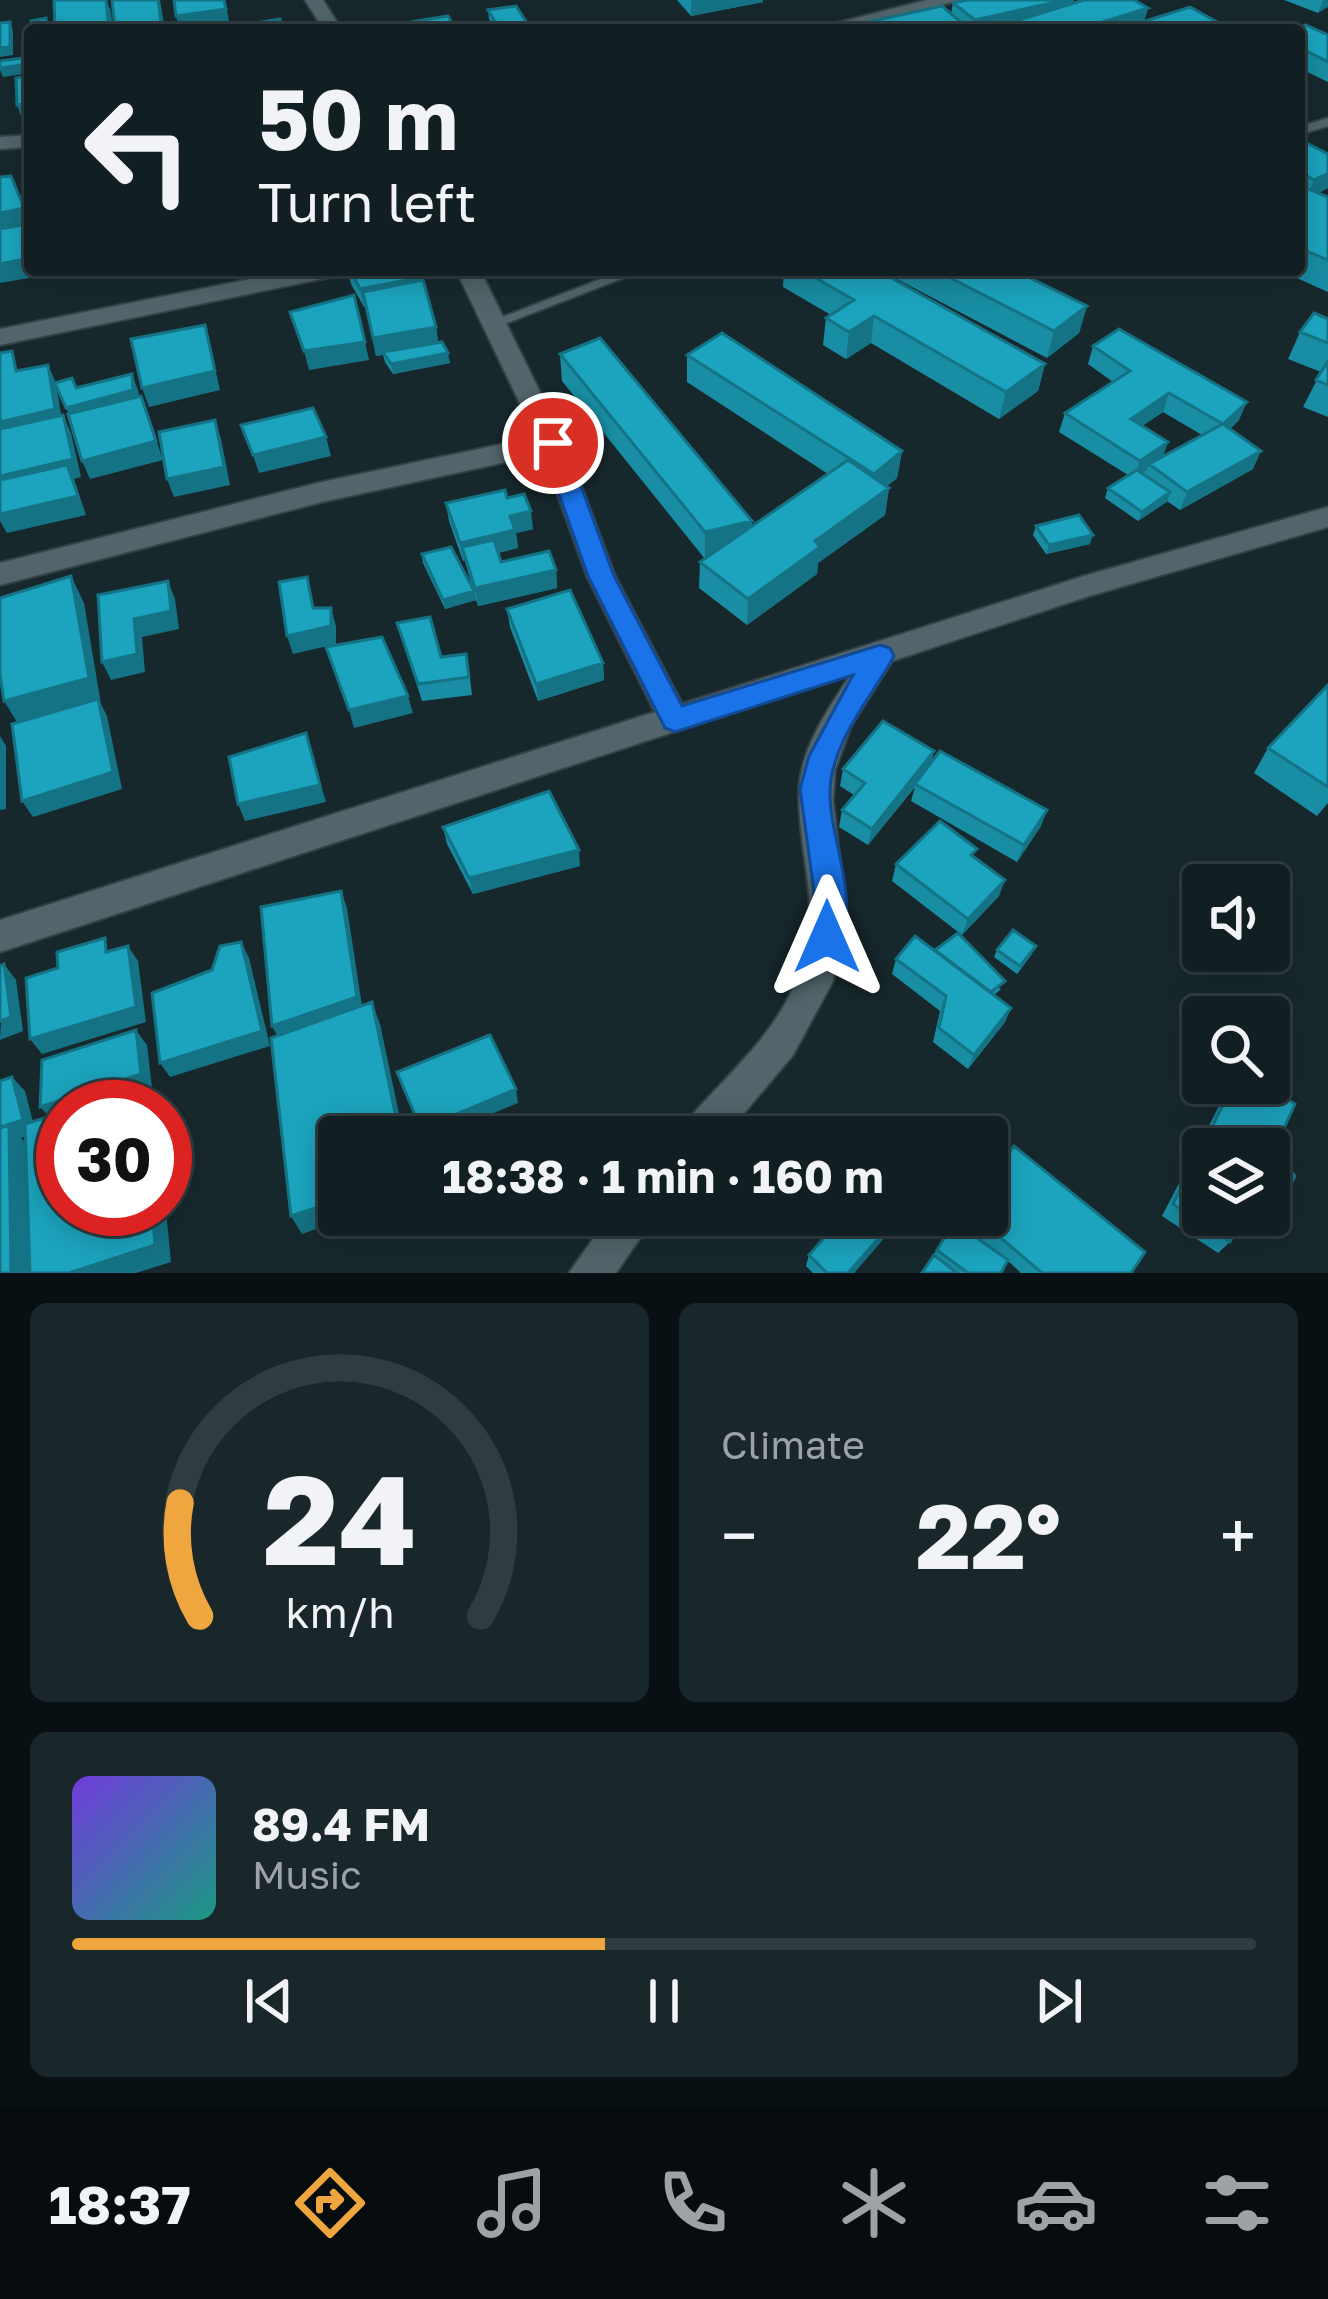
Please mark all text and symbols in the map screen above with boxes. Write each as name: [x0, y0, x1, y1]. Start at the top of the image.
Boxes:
text: 50 m: [258, 68, 458, 168]
icon: left: [60, 72, 216, 228]
text: Turn left: [258, 169, 476, 234]
pin: [502, 392, 604, 494]
icon: arrive: [520, 410, 586, 476]
map controls: [1182, 864, 1290, 1236]
button: sound: [1182, 864, 1290, 972]
position arrow: [764, 874, 890, 1000]
button: search: [1182, 996, 1290, 1104]
speed limit sign: 30: [36, 1080, 192, 1236]
button: layers: [1182, 1128, 1290, 1236]
text: 18:38 · 1 min · 160 m: [442, 1149, 884, 1203]
text: Climate: [721, 1421, 865, 1468]
text: 24: [262, 1443, 417, 1592]
text: 22°: [916, 1481, 1061, 1589]
text: −: [721, 1495, 757, 1575]
text: +: [1220, 1495, 1256, 1575]
text: km/h: [285, 1585, 394, 1636]
text: 89.4 FM: [252, 1797, 430, 1851]
text: Music: [252, 1851, 362, 1898]
icon: previous: [236, 1968, 302, 2034]
icon: pause: [631, 1968, 697, 2034]
icon: next: [1026, 1968, 1092, 2034]
icon: directions: [288, 2161, 372, 2245]
icon: music: [470, 2161, 554, 2245]
icon: phone: [651, 2161, 735, 2245]
icon: climate: [832, 2161, 916, 2245]
icon: car: [1014, 2161, 1098, 2245]
icon: filters: [1195, 2161, 1279, 2245]
text: 18:37: [49, 2171, 191, 2236]

